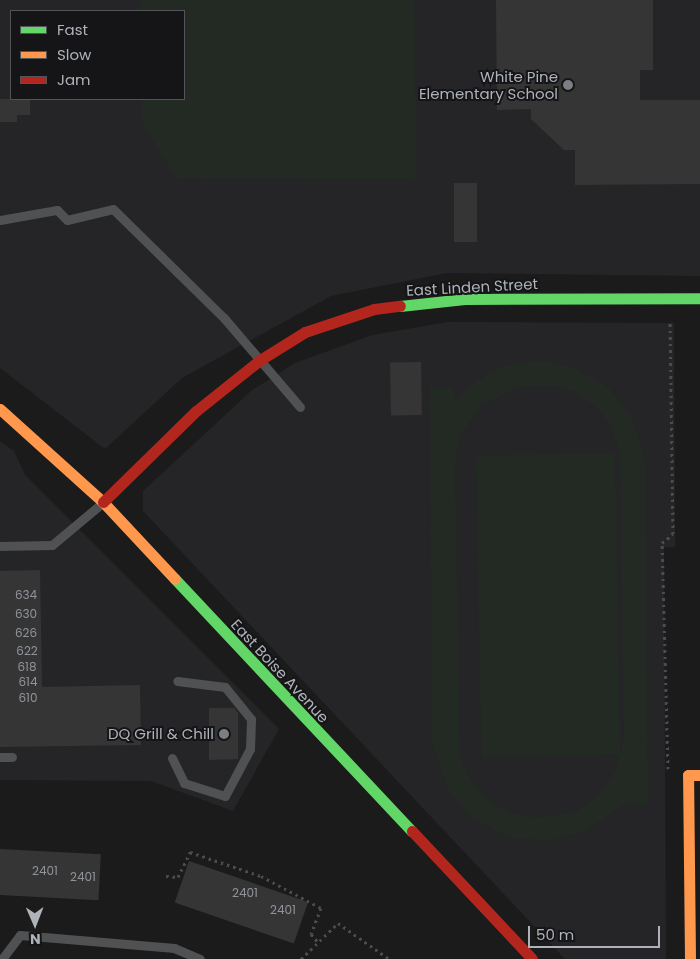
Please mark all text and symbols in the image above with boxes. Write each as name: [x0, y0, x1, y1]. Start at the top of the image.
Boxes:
legend: [10, 10, 185, 100]
text: Fast: [57, 19, 88, 40]
text: Slow: [57, 44, 91, 65]
place label: White Pine Elementary School: [419, 67, 558, 102]
text: Jam: [57, 69, 91, 90]
marker: White Pine Elementary School: [562, 79, 574, 91]
street label: East Linden Street: [406, 275, 538, 299]
house number: 634: [15, 588, 37, 602]
house number: 630: [15, 607, 37, 621]
street label: East Boise Avenue: [227, 615, 333, 727]
house number: 626: [15, 626, 37, 640]
house number: 622: [16, 644, 38, 658]
house number: 618: [17, 660, 37, 674]
house number: 614: [18, 675, 38, 689]
house number: 610: [19, 691, 37, 705]
place label: DQ Grill & Chill: [108, 725, 214, 743]
marker: DQ Grill & Chill: [218, 728, 230, 740]
house number: 2401: [32, 864, 58, 878]
house number: 2401: [70, 870, 96, 884]
house number: 2401: [232, 886, 258, 900]
north arrow: [10, 899, 60, 949]
house number: 2401: [270, 903, 296, 917]
scale bar: [530, 916, 662, 948]
text: 50 m: [536, 924, 574, 945]
text: N: [30, 929, 41, 949]

